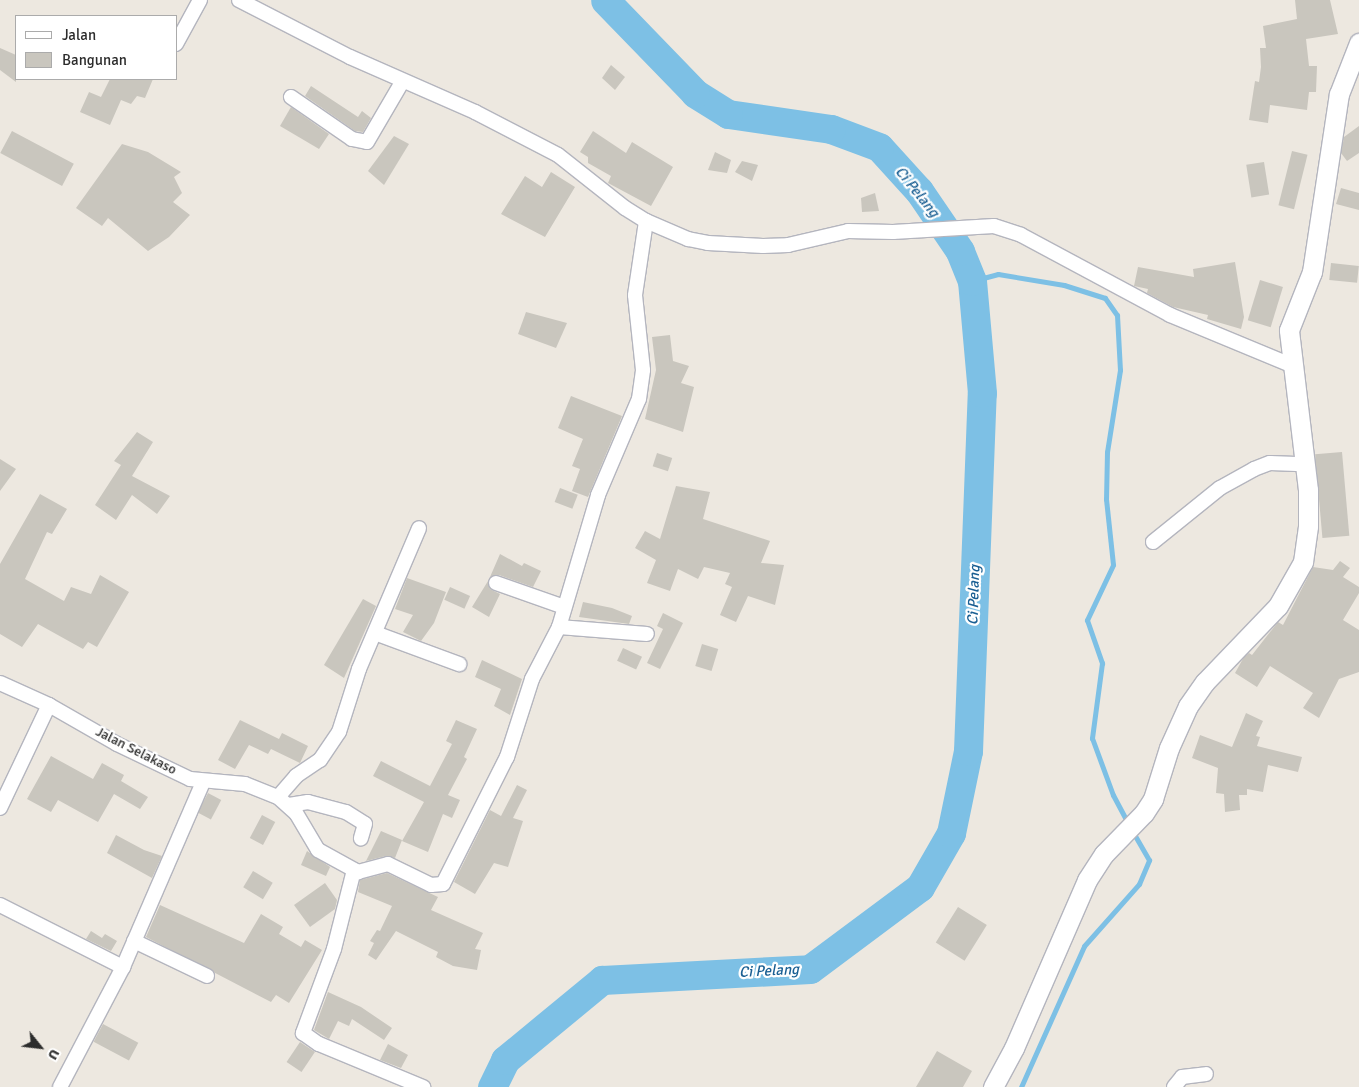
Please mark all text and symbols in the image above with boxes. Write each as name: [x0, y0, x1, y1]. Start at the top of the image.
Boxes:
legend: [15, 15, 178, 80]
text: Jalan: [62, 26, 96, 44]
text: Bangunan: [62, 51, 127, 69]
water label: Ci Pelang: [891, 163, 943, 221]
water label: Ci Pelang: [964, 565, 984, 625]
street label: Jalan Selakaso: [93, 723, 179, 779]
water label: Ci Pelang: [738, 960, 800, 982]
north arrow: [15, 1022, 65, 1072]
text: U: [44, 1046, 63, 1063]

